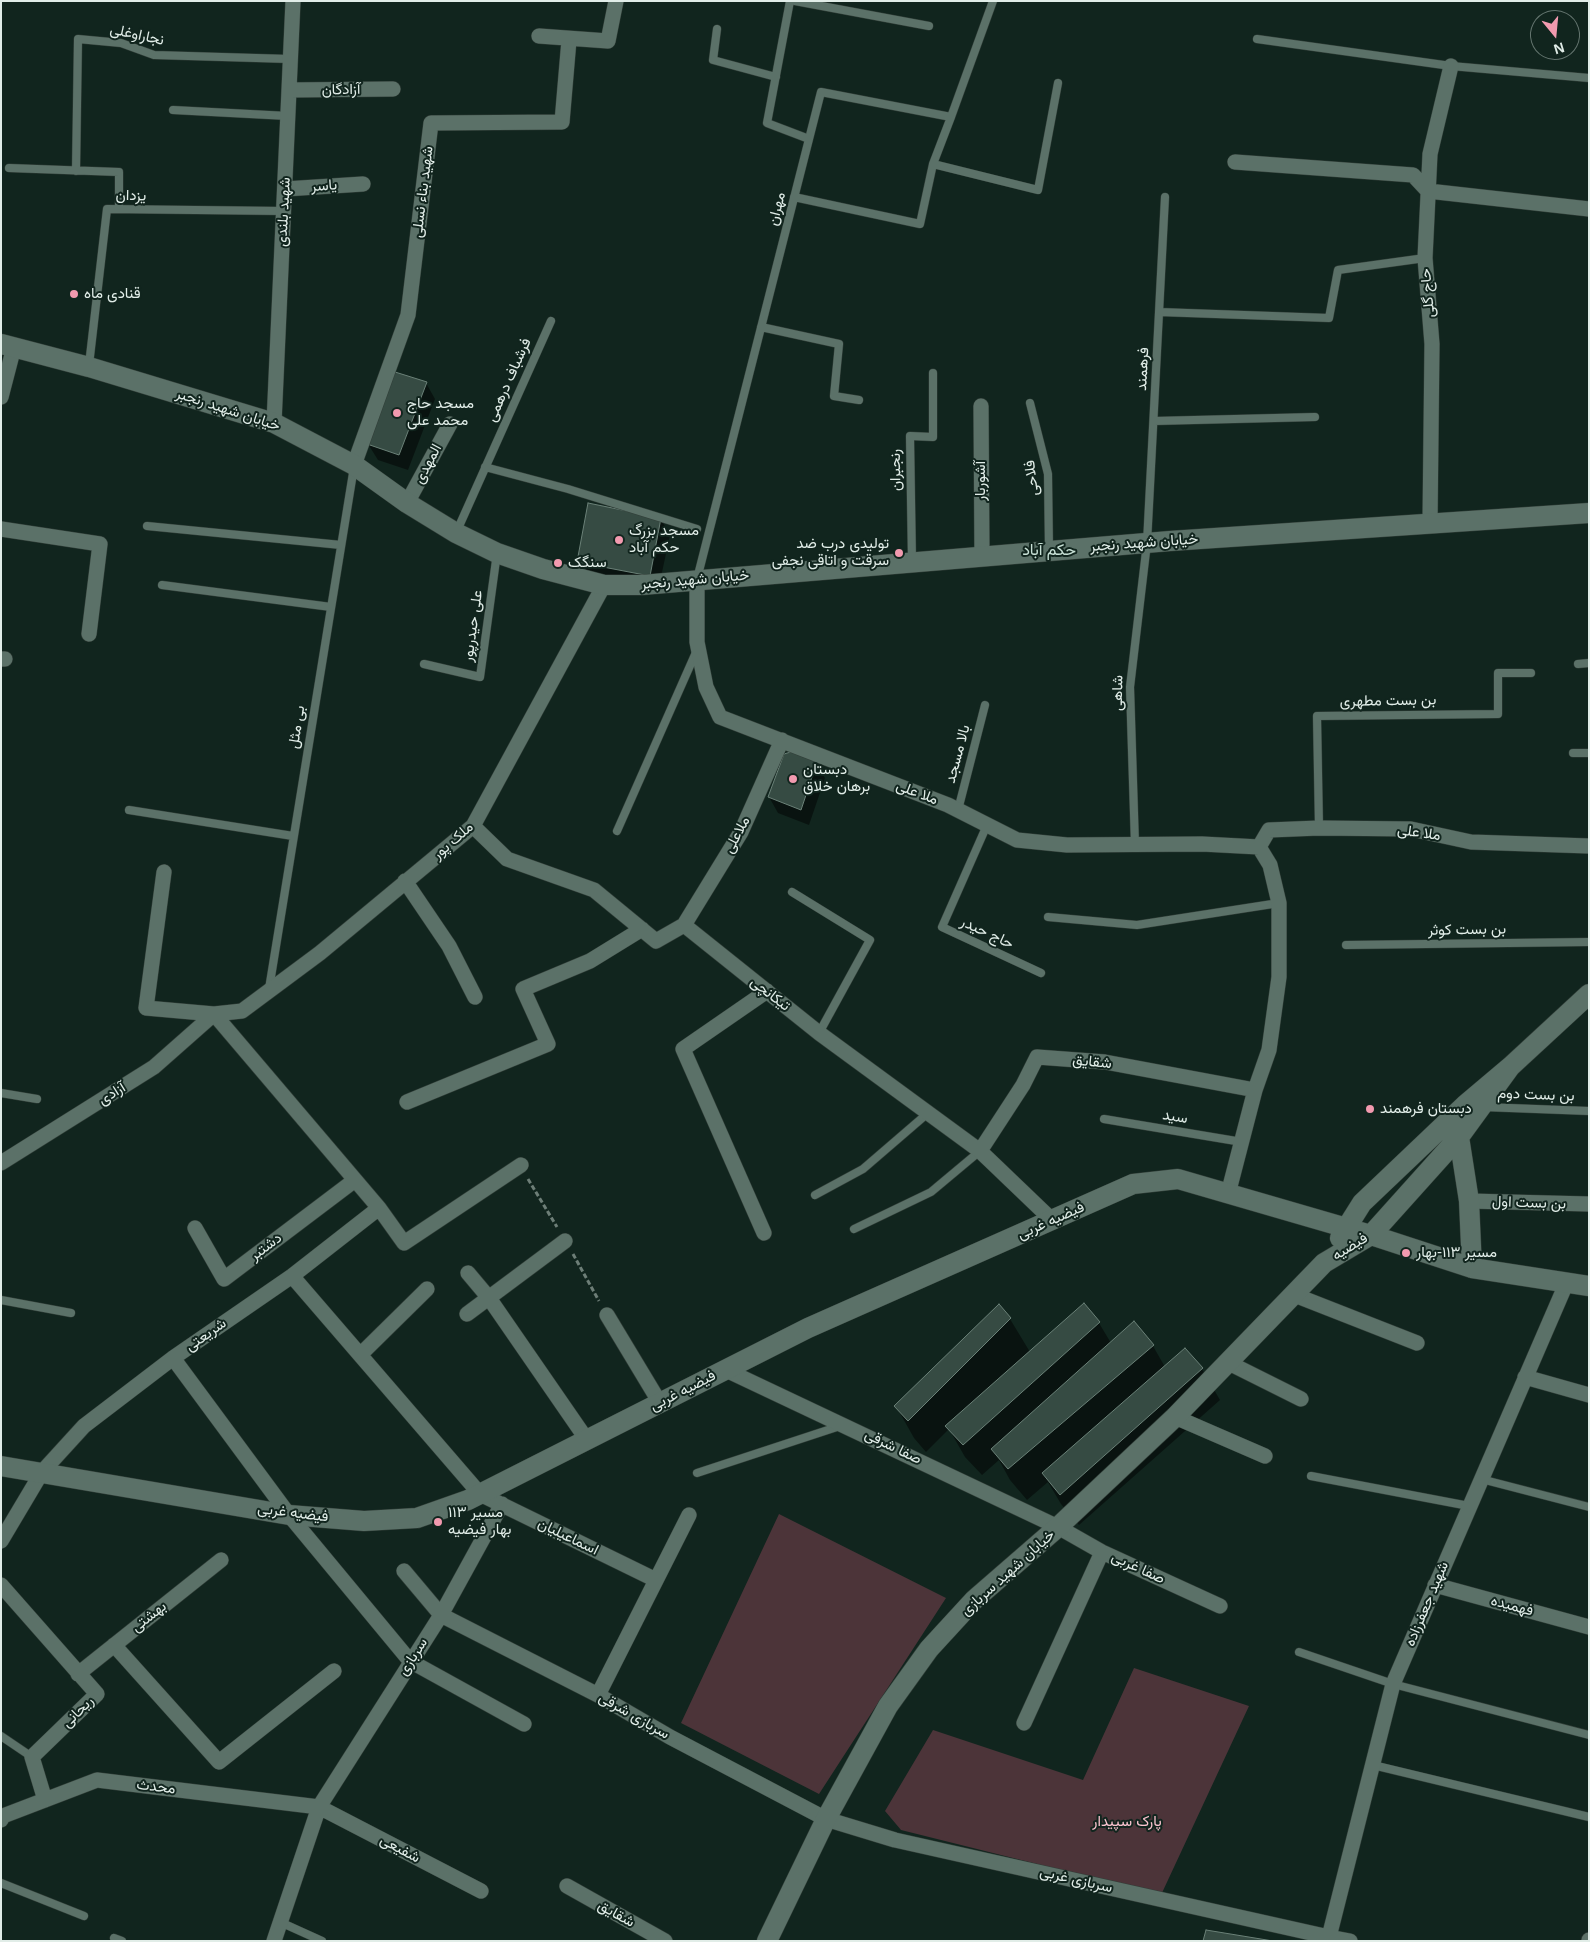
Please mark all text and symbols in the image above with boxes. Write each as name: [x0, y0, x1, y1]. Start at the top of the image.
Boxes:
north arrow: [1530, 10, 1580, 60]
street label: نجاراوغلی: [108, 20, 166, 50]
text: N: [1552, 39, 1566, 58]
street label: آزادگان: [321, 81, 361, 99]
street label: شهید بناء نسلی: [408, 145, 438, 239]
street label: یاسر: [310, 176, 338, 196]
street label: شهید بلندی: [273, 177, 295, 247]
street label: یزدان: [116, 187, 146, 205]
street label: مهران: [764, 190, 790, 228]
street label: حاج گلی: [1417, 268, 1439, 318]
place label: قنادی ماه: [84, 285, 141, 303]
marker: قنادی ماه: [68, 288, 80, 300]
street label: فرشباف درهمی: [483, 335, 535, 425]
street label: فرهمند: [1133, 347, 1153, 391]
street label: خیابان شهید رنجبر: [174, 385, 282, 435]
place label: مسجد حاج محمد علی: [407, 395, 474, 430]
marker: مسجد حاج محمد علی: [391, 407, 403, 419]
street label: المهدی: [410, 441, 446, 487]
street label: رنجبران: [887, 449, 905, 491]
street label: فلاحی: [1021, 459, 1043, 497]
street label: آشوربار: [972, 461, 990, 501]
place label: مسجد بزرگ حکم آباد: [629, 522, 699, 557]
street label: خیابان شهید رنجبر: [1089, 530, 1199, 556]
marker: مسجد بزرگ حکم آباد: [613, 534, 625, 546]
place label: تولیدی درب ضد سرقت و اتاقی نجفی: [772, 535, 889, 570]
district label: حکم آباد: [1022, 541, 1076, 561]
marker: تولیدی درب ضد سرقت و اتاقی نجفی: [893, 547, 905, 559]
place label: سنگک: [568, 554, 607, 572]
marker: سنگک: [552, 557, 564, 569]
street label: خیابان شهید رنجبر: [640, 566, 750, 594]
street label: علی‌ حیدرپور: [459, 589, 487, 663]
street label: شاهی: [1109, 675, 1127, 711]
street label: بن بست مطهری: [1340, 691, 1436, 711]
street label: بی مثل: [285, 704, 309, 750]
street label: بالا مسجد: [942, 723, 974, 785]
place label: دبستان برهان خلاق: [803, 761, 870, 796]
marker: دبستان برهان خلاق: [787, 773, 799, 785]
street label: ملا علی: [893, 777, 941, 809]
street label: ملاعلی: [720, 813, 754, 857]
street label: ملک پور: [429, 818, 477, 864]
street label: ملا علی: [1396, 821, 1442, 845]
street label: حاج حیدر: [957, 913, 1017, 953]
street label: بن بست کوثر: [1428, 920, 1506, 940]
street label: تیکانچی: [746, 973, 794, 1015]
street label: شقایق: [1071, 1051, 1113, 1073]
street label: آزادی: [95, 1079, 129, 1109]
street label: بن بست دوم: [1497, 1085, 1575, 1105]
place label: دبستان فرهمند: [1380, 1100, 1472, 1118]
marker: دبستان فرهمند: [1364, 1103, 1376, 1115]
street label: سید: [1161, 1106, 1189, 1128]
street label: بن بست اول: [1492, 1193, 1566, 1213]
street label: فیضیه غربی: [1015, 1198, 1087, 1244]
street label: دشتبر: [246, 1229, 286, 1265]
street label: فیضیه: [1329, 1229, 1371, 1265]
place label: مسیر ۱۱۳-بهار: [1416, 1244, 1497, 1262]
marker: مسیر ۱۱۳-بهار: [1400, 1247, 1412, 1259]
street label: شریعتی: [182, 1314, 230, 1356]
street label: فیضیه غربی: [647, 1367, 719, 1415]
street label: صفا شرقی: [862, 1425, 924, 1469]
street label: فیضیه غربی: [256, 1500, 330, 1526]
place label: مسیر ۱۱۳ بهار فیضیه: [448, 1504, 512, 1539]
street label: اسماعیلیان: [535, 1515, 601, 1559]
marker: مسیر ۱۱۳ بهار فیضیه: [432, 1516, 444, 1528]
street label: خیابان شهید سربازی: [957, 1526, 1059, 1620]
street label: صفا غربی: [1108, 1548, 1168, 1588]
street label: شهید جعفرزاده: [1401, 1559, 1453, 1649]
street label: فهمیده: [1489, 1592, 1535, 1620]
street label: بهشتی: [128, 1598, 170, 1636]
street label: سربازی: [394, 1635, 432, 1679]
street label: سربازی شرقی: [595, 1689, 673, 1743]
street label: ریحانی: [58, 1692, 98, 1732]
street label: محدث: [135, 1776, 177, 1798]
park label: پارک سپیدار: [1092, 1813, 1162, 1831]
street label: شفیعی: [377, 1831, 423, 1867]
street label: سربازی غربی: [1038, 1863, 1114, 1897]
street label: شقایق: [594, 1897, 638, 1931]

